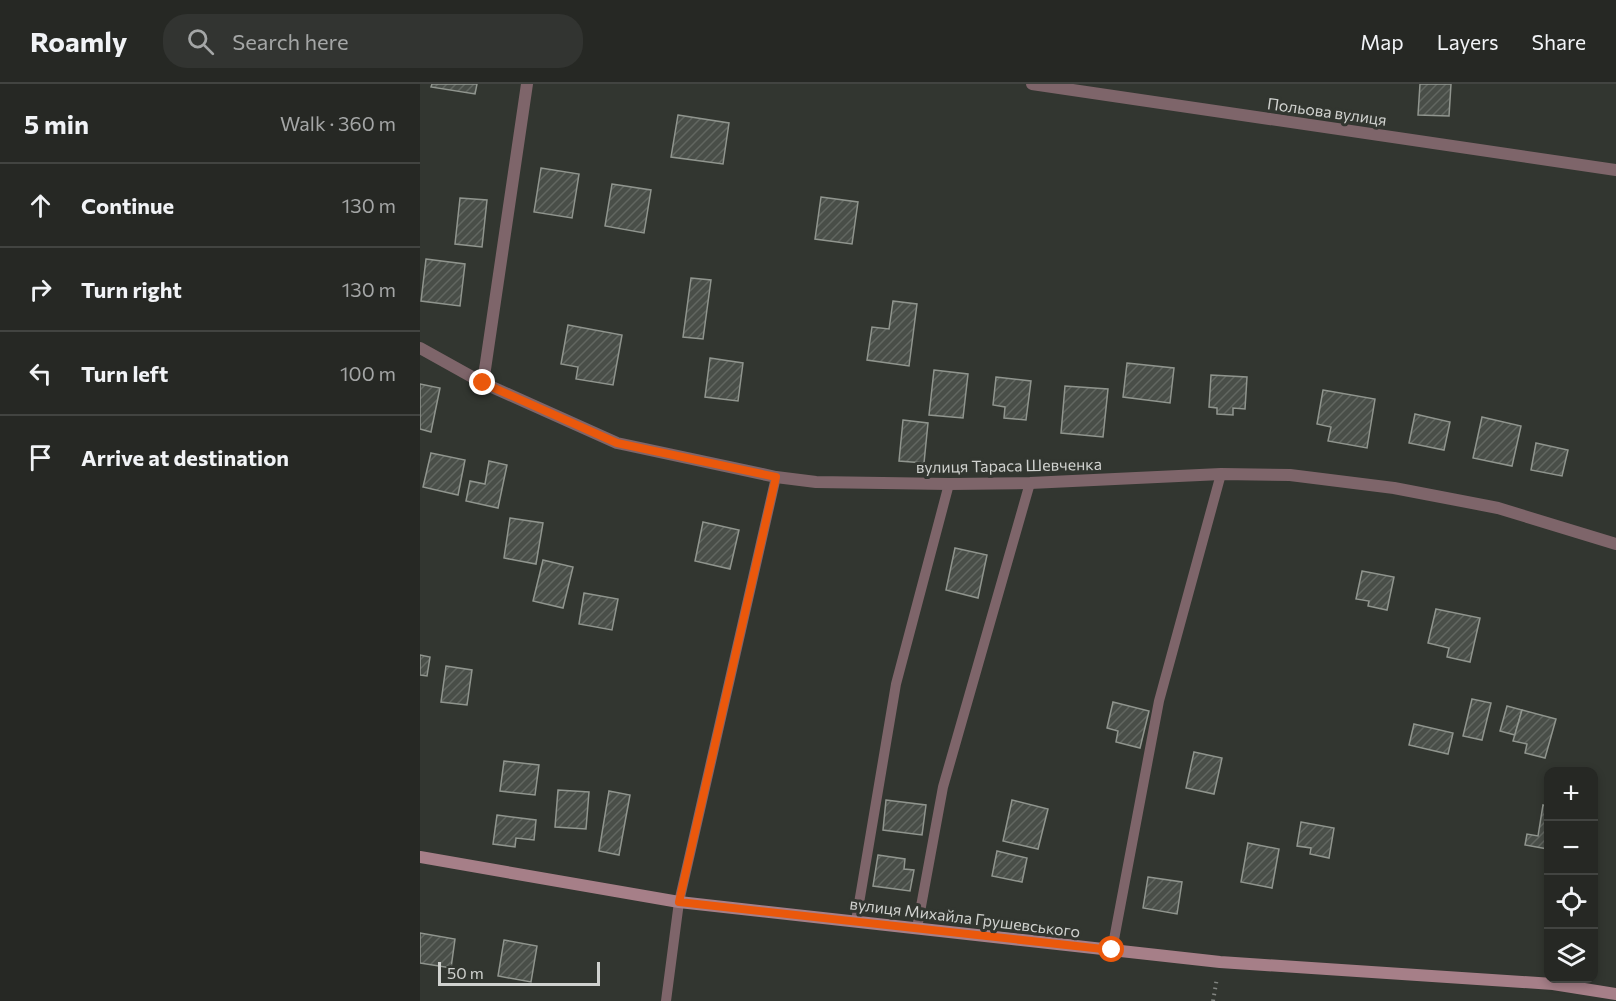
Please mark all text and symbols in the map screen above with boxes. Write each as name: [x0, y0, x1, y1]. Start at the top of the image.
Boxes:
search box: [163, 14, 583, 68]
text: Roamly: [30, 24, 127, 58]
icon: search: [184, 25, 217, 58]
text: Search here: [232, 28, 349, 55]
text: Map: [1360, 29, 1404, 54]
text: Layers: [1437, 29, 1499, 54]
text: Share: [1532, 29, 1586, 54]
street label: Польова вулиця: [1266, 93, 1388, 129]
text: 5 min: [24, 108, 89, 139]
text: Walk · 360 m: [280, 111, 396, 135]
icon: ahead: [24, 189, 57, 222]
text: Continue: [81, 192, 174, 219]
text: 130 m: [342, 193, 396, 217]
icon: right: [24, 273, 57, 306]
text: Turn right: [81, 276, 182, 303]
text: 130 m: [342, 277, 396, 301]
icon: left: [24, 357, 57, 390]
text: Turn left: [81, 360, 168, 387]
text: 100 m: [340, 361, 396, 385]
route end: [469, 369, 495, 395]
icon: arrive: [24, 441, 57, 474]
text: Arrive at destination: [81, 444, 289, 471]
street label: вулиця Тараса Шевченка: [916, 454, 1102, 476]
map controls: [1544, 767, 1598, 983]
button: +: [1544, 767, 1598, 821]
button: −: [1544, 821, 1598, 875]
button: locate: [1544, 875, 1598, 929]
street label: вулиця Михайла Грушевського: [849, 893, 1081, 941]
button: layers: [1544, 929, 1598, 983]
route start: [1098, 936, 1124, 962]
scale bar: [438, 959, 600, 986]
text: 50 m: [447, 963, 484, 982]

